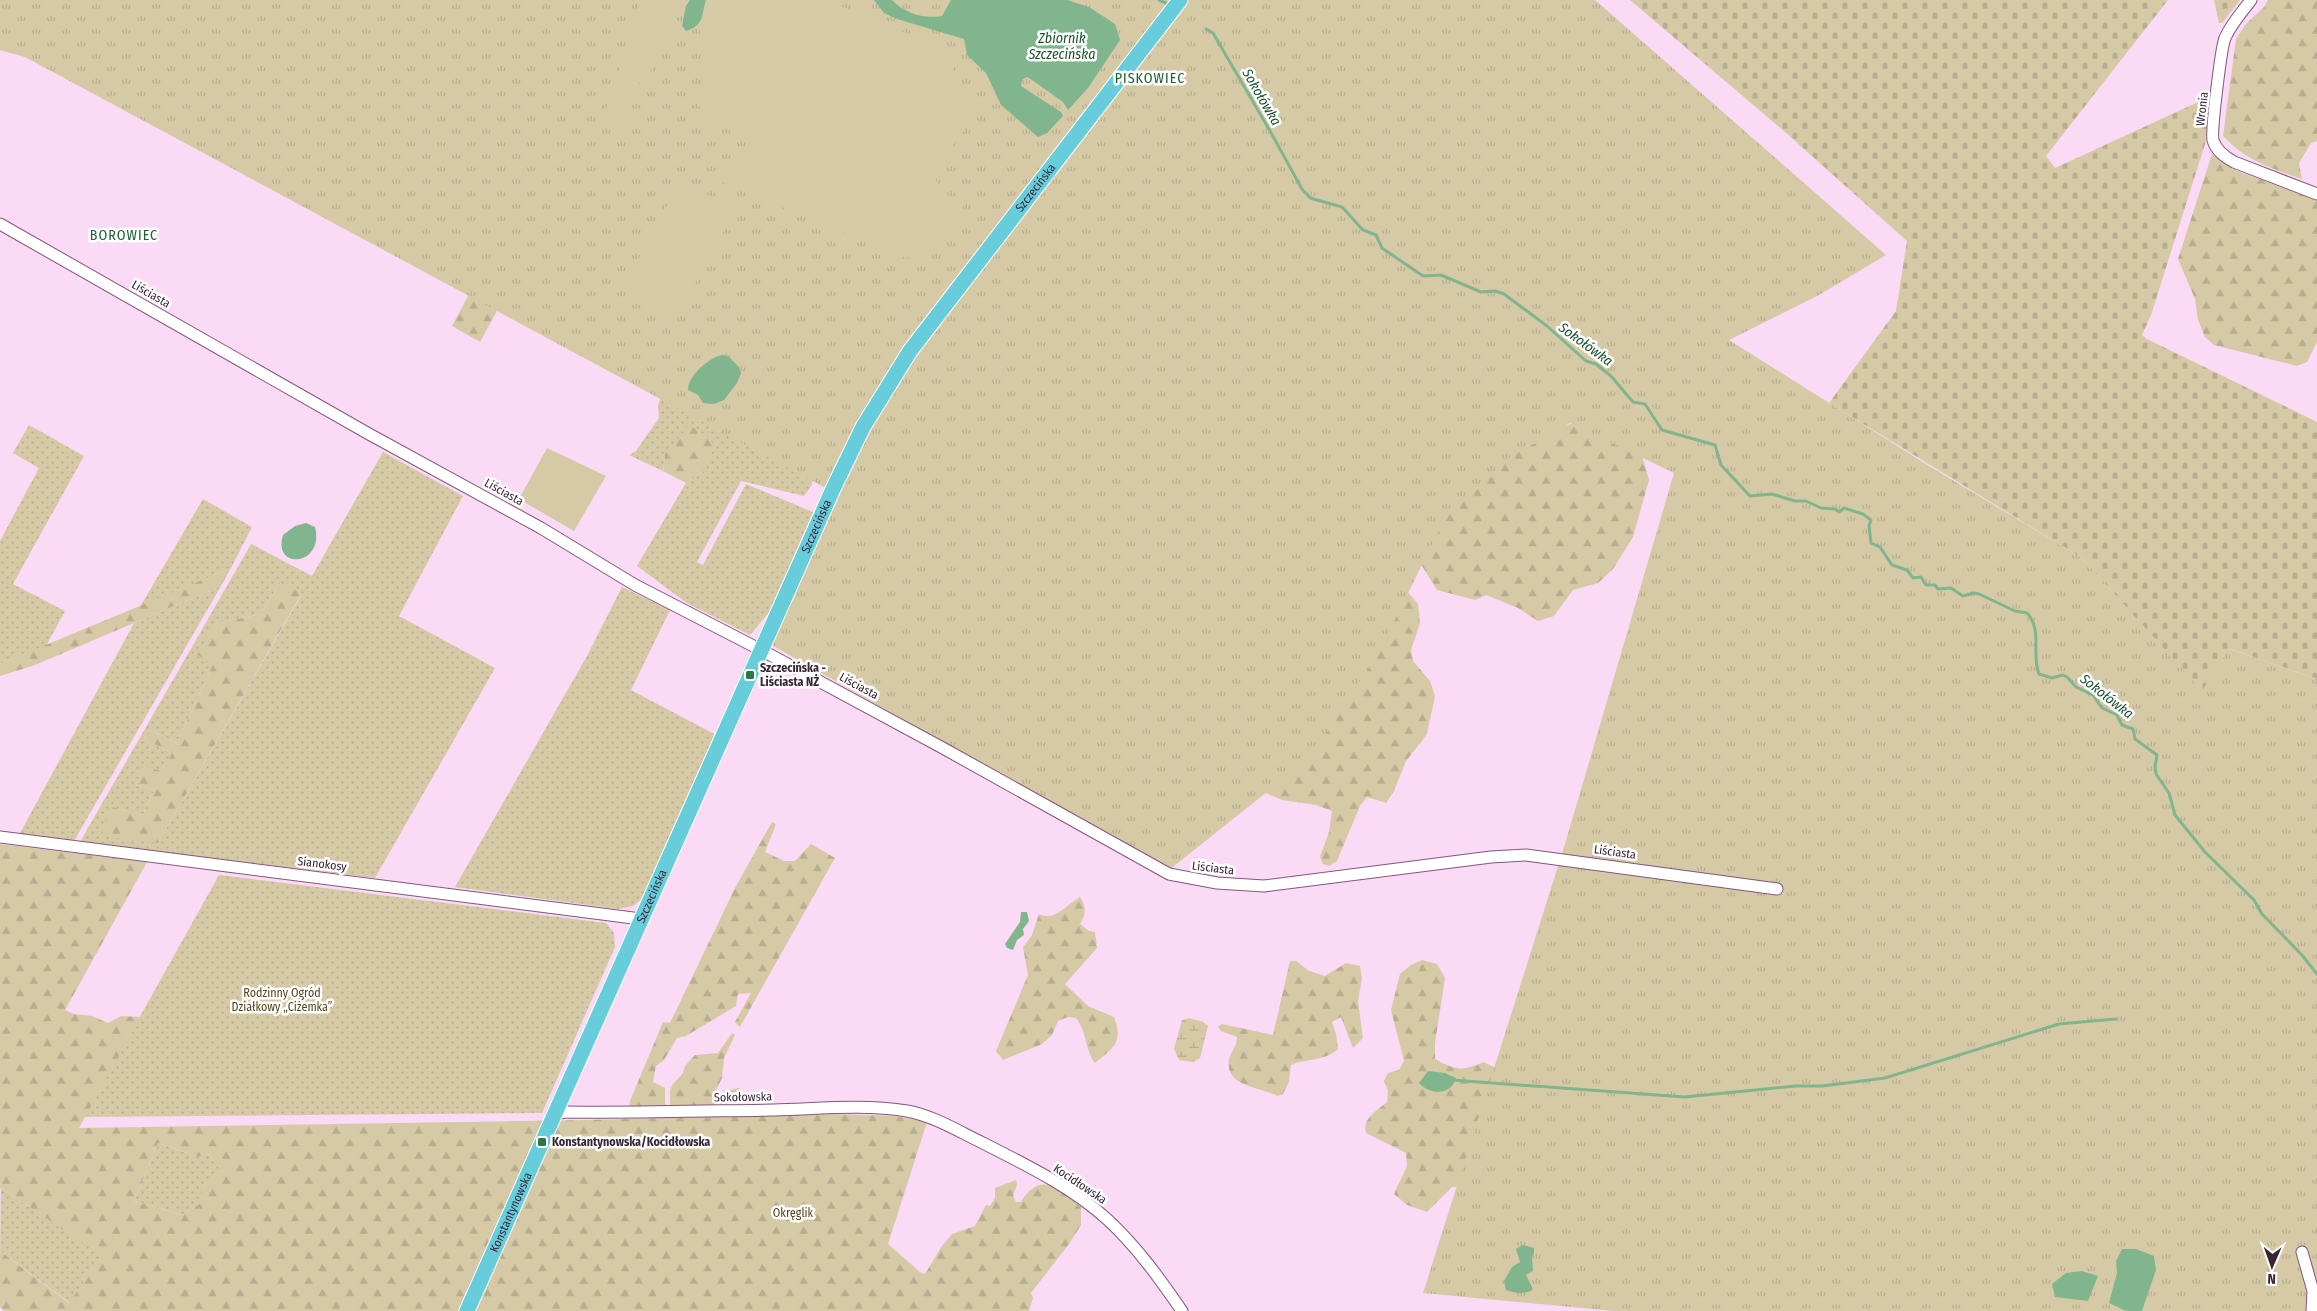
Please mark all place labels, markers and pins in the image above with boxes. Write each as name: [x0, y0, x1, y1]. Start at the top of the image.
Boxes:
place label: Szczecińska - Liściasta NŻ: [760, 661, 827, 689]
marker: Szczecińska - Liściasta NŻ: [744, 669, 756, 681]
place label: Konstantynowska/Kocidłowska: [552, 1135, 710, 1149]
marker: Konstantynowska/Kocidłowska: [536, 1136, 548, 1148]

